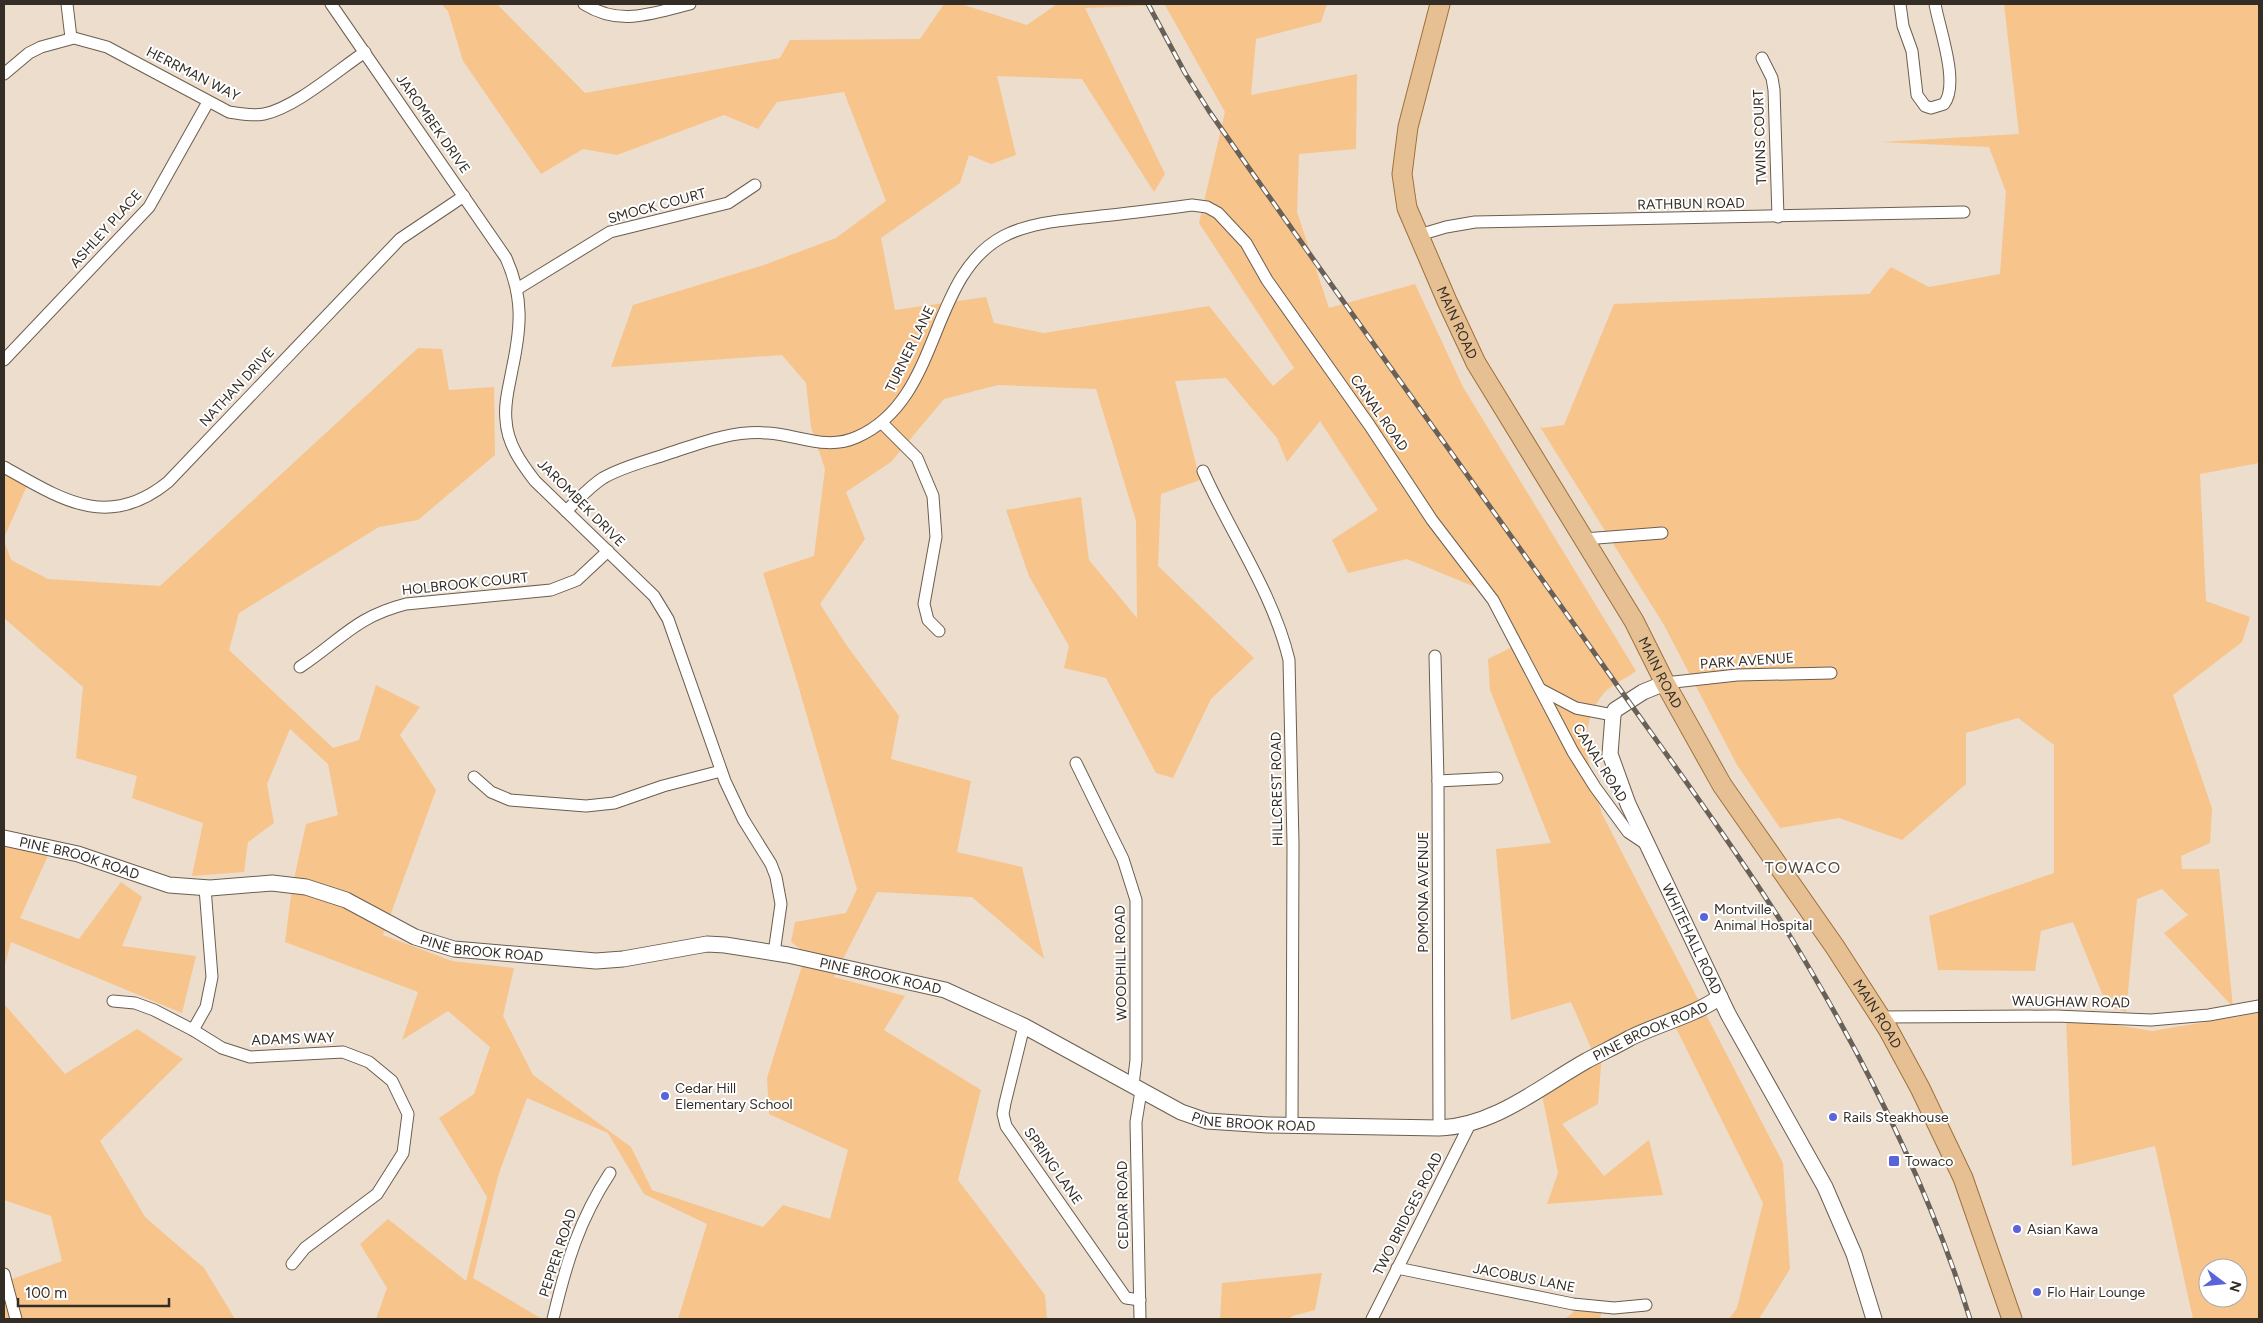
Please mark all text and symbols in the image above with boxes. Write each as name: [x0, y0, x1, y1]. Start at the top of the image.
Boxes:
street label: HERRMAN WAY: [143, 43, 243, 105]
street label: JAROMBEK DRIVE: [392, 71, 474, 177]
street label: TWINS COURT: [1750, 89, 1770, 185]
street label: SMOCK COURT: [606, 185, 708, 227]
street label: ASHLEY PLACE: [67, 187, 145, 271]
street label: RATHBUN ROAD: [1637, 195, 1745, 213]
street label: MAIN ROAD: [1433, 284, 1481, 362]
street label: TURNER LANE: [882, 303, 938, 395]
street label: NATHAN DRIVE: [196, 344, 278, 430]
street label: CANAL ROAD: [1346, 372, 1412, 454]
street label: JAROMBEK DRIVE: [534, 456, 628, 550]
street label: HOLBROOK COURT: [401, 569, 529, 599]
street label: MAIN ROAD: [1635, 634, 1686, 711]
street label: PARK AVENUE: [1699, 649, 1795, 673]
street label: CANAL ROAD: [1569, 721, 1631, 805]
street label: HILLCREST ROAD: [1268, 732, 1286, 846]
street label: POMONA AVENUE: [1415, 831, 1432, 953]
street label: PINE BROOK ROAD: [18, 833, 142, 883]
district label: TOWACO: [1765, 858, 1841, 877]
street label: WHITEHALL ROAD: [1659, 881, 1726, 997]
place label: Montville Animal Hospital: [1714, 901, 1812, 934]
street label: WOODHILL ROAD: [1111, 905, 1131, 1021]
marker: Montville Animal Hospital: [1698, 911, 1710, 923]
street label: PINE BROOK ROAD: [418, 931, 544, 965]
street label: PINE BROOK ROAD: [818, 954, 943, 997]
street label: MAIN ROAD: [1850, 976, 1905, 1051]
street label: WAUGHAW ROAD: [2012, 992, 2130, 1012]
street label: PINE BROOK ROAD: [1590, 998, 1711, 1064]
street label: ADAMS WAY: [251, 1029, 335, 1049]
place label: Cedar Hill Elementary School: [675, 1080, 793, 1113]
marker: Cedar Hill Elementary School: [659, 1090, 671, 1102]
street label: PINE BROOK ROAD: [1189, 1108, 1316, 1134]
place label: Rails Steakhouse: [1843, 1109, 1949, 1126]
marker: Rails Steakhouse: [1827, 1111, 1839, 1123]
street label: SPRING LANE: [1020, 1124, 1086, 1208]
street label: TWO BRIDGES ROAD: [1370, 1150, 1446, 1278]
place label: Towaco: [1905, 1153, 1953, 1170]
marker: Towaco: [1887, 1154, 1901, 1168]
street label: CEDAR ROAD: [1114, 1161, 1132, 1249]
street label: PEPPER ROAD: [536, 1207, 580, 1299]
place label: Asian Kawa: [2027, 1221, 2098, 1238]
marker: Asian Kawa: [2011, 1223, 2023, 1235]
north arrow: [2198, 1258, 2248, 1308]
street label: JACOBUS LANE: [1471, 1260, 1577, 1296]
scale bar: [18, 1276, 169, 1308]
text: N: [2225, 1279, 2245, 1294]
text: 100 m: [25, 1284, 67, 1302]
place label: Flo Hair Lounge: [2047, 1284, 2146, 1301]
marker: Flo Hair Lounge: [2031, 1286, 2043, 1298]

